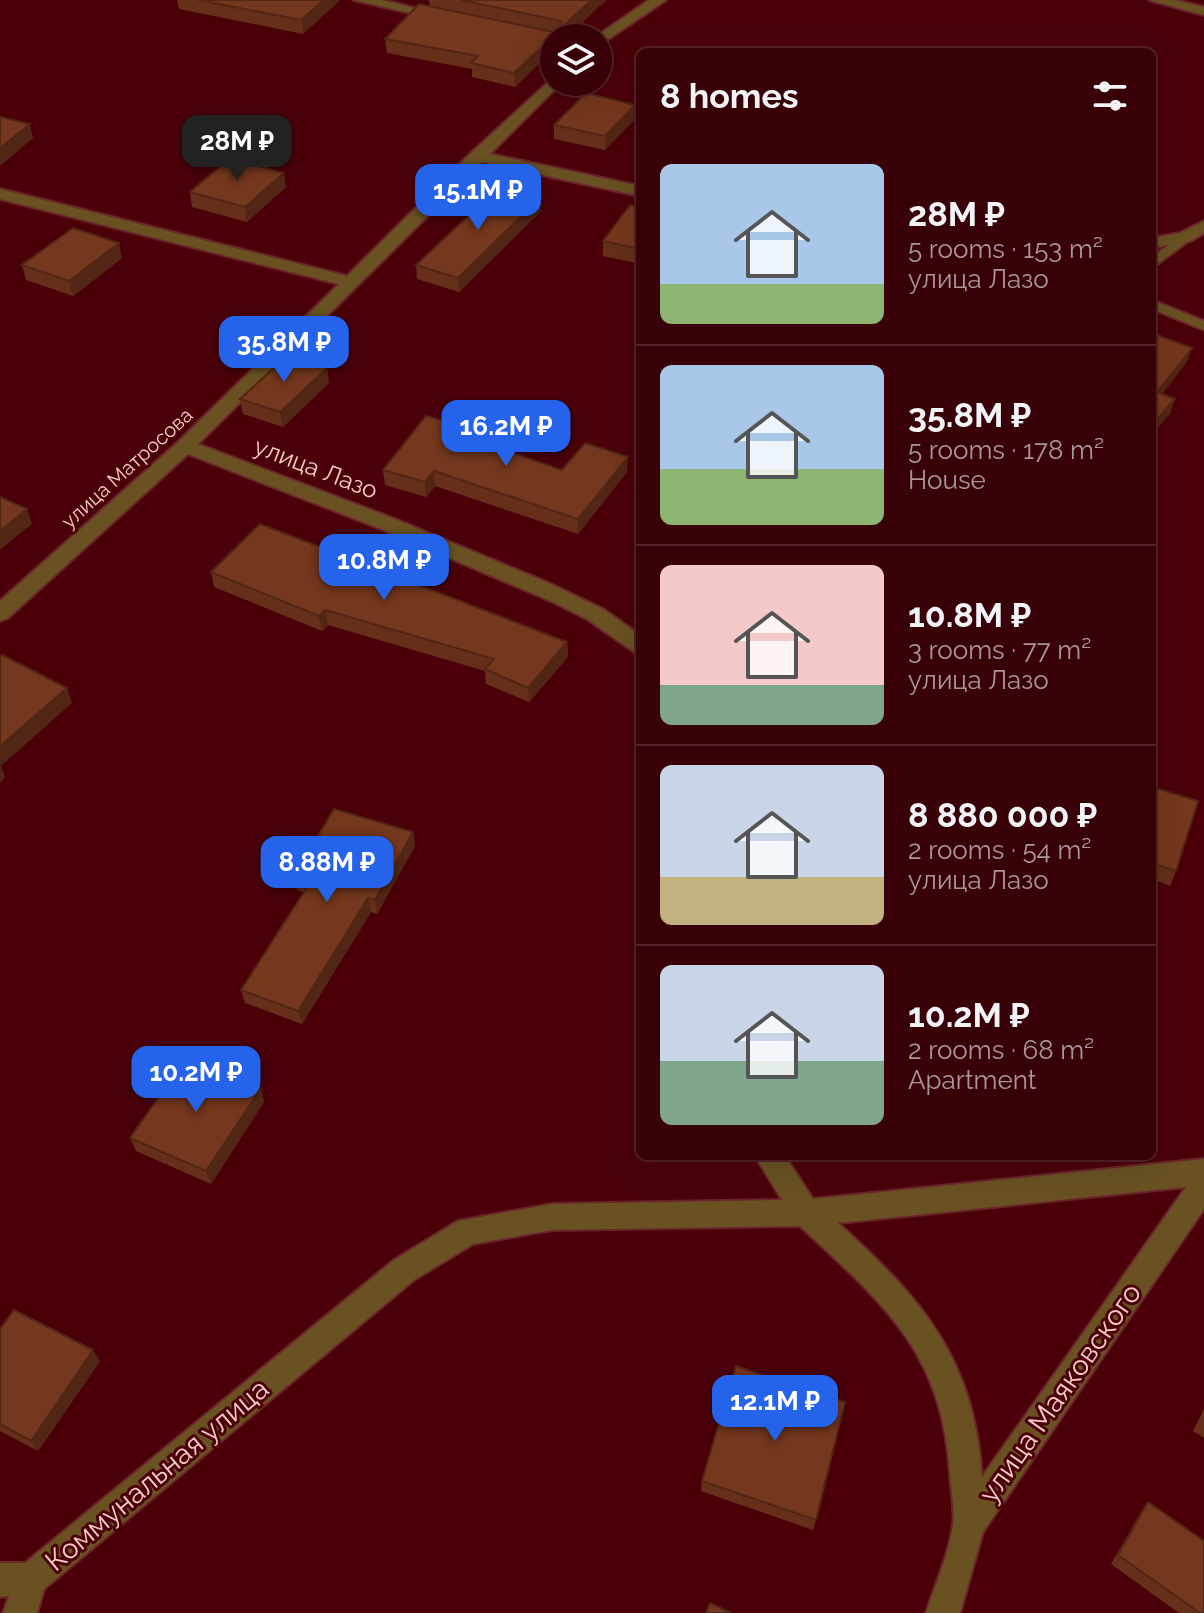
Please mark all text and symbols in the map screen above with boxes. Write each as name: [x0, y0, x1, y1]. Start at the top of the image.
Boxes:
map controls: [540, 24, 612, 96]
button: layers: [540, 24, 612, 96]
icon: filters: [1088, 74, 1132, 118]
text: 8 homes: [660, 76, 799, 116]
pin: 28M ₽: [181, 115, 293, 183]
text: 28M ₽: [200, 126, 274, 156]
pin: 15.1M ₽: [404, 164, 552, 232]
text: 15.1M ₽: [433, 175, 523, 205]
text: 28M ₽: [908, 194, 1005, 234]
icon: home: [724, 196, 820, 292]
text: 5 rooms · 153 m²: [908, 234, 1103, 264]
text: улица Лазо: [908, 264, 1049, 294]
pin: 35.8M ₽: [210, 316, 358, 384]
text: 35.8M ₽: [237, 327, 331, 357]
text: 35.8M ₽: [908, 395, 1031, 435]
icon: home: [724, 397, 820, 493]
pin: 16.2M ₽: [432, 400, 580, 468]
street label: улица Матросова: [57, 403, 197, 533]
text: 16.2M ₽: [460, 411, 552, 441]
street label: улица Лазо: [250, 431, 382, 505]
text: 5 rooms · 178 m²: [908, 435, 1104, 465]
text: House: [908, 465, 986, 495]
pin: 10.8M ₽: [310, 534, 458, 602]
text: 10.8M ₽: [337, 545, 431, 575]
text: 10.8M ₽: [908, 595, 1031, 635]
icon: home: [724, 597, 820, 693]
text: 3 rooms · 77 m²: [908, 635, 1091, 665]
text: улица Лазо: [908, 665, 1049, 695]
text: 8 880 000 ₽: [908, 795, 1097, 835]
icon: home: [724, 797, 820, 893]
text: 2 rooms · 54 m²: [908, 835, 1091, 865]
pin: 8.88M ₽: [253, 836, 401, 904]
text: 8.88M ₽: [279, 847, 375, 877]
text: улица Лазо: [908, 865, 1049, 895]
text: 10.2M ₽: [908, 995, 1030, 1035]
icon: home: [724, 997, 820, 1093]
text: 2 rooms · 68 m²: [908, 1035, 1094, 1065]
pin: 10.2M ₽: [122, 1046, 270, 1114]
text: 10.2M ₽: [149, 1057, 243, 1087]
text: Apartment: [908, 1065, 1037, 1095]
street label: улица Маяковского: [972, 1277, 1148, 1509]
street label: Коммунальная улица: [39, 1372, 275, 1578]
pin: 12.1M ₽: [701, 1375, 849, 1443]
text: 12.1M ₽: [730, 1386, 820, 1416]

